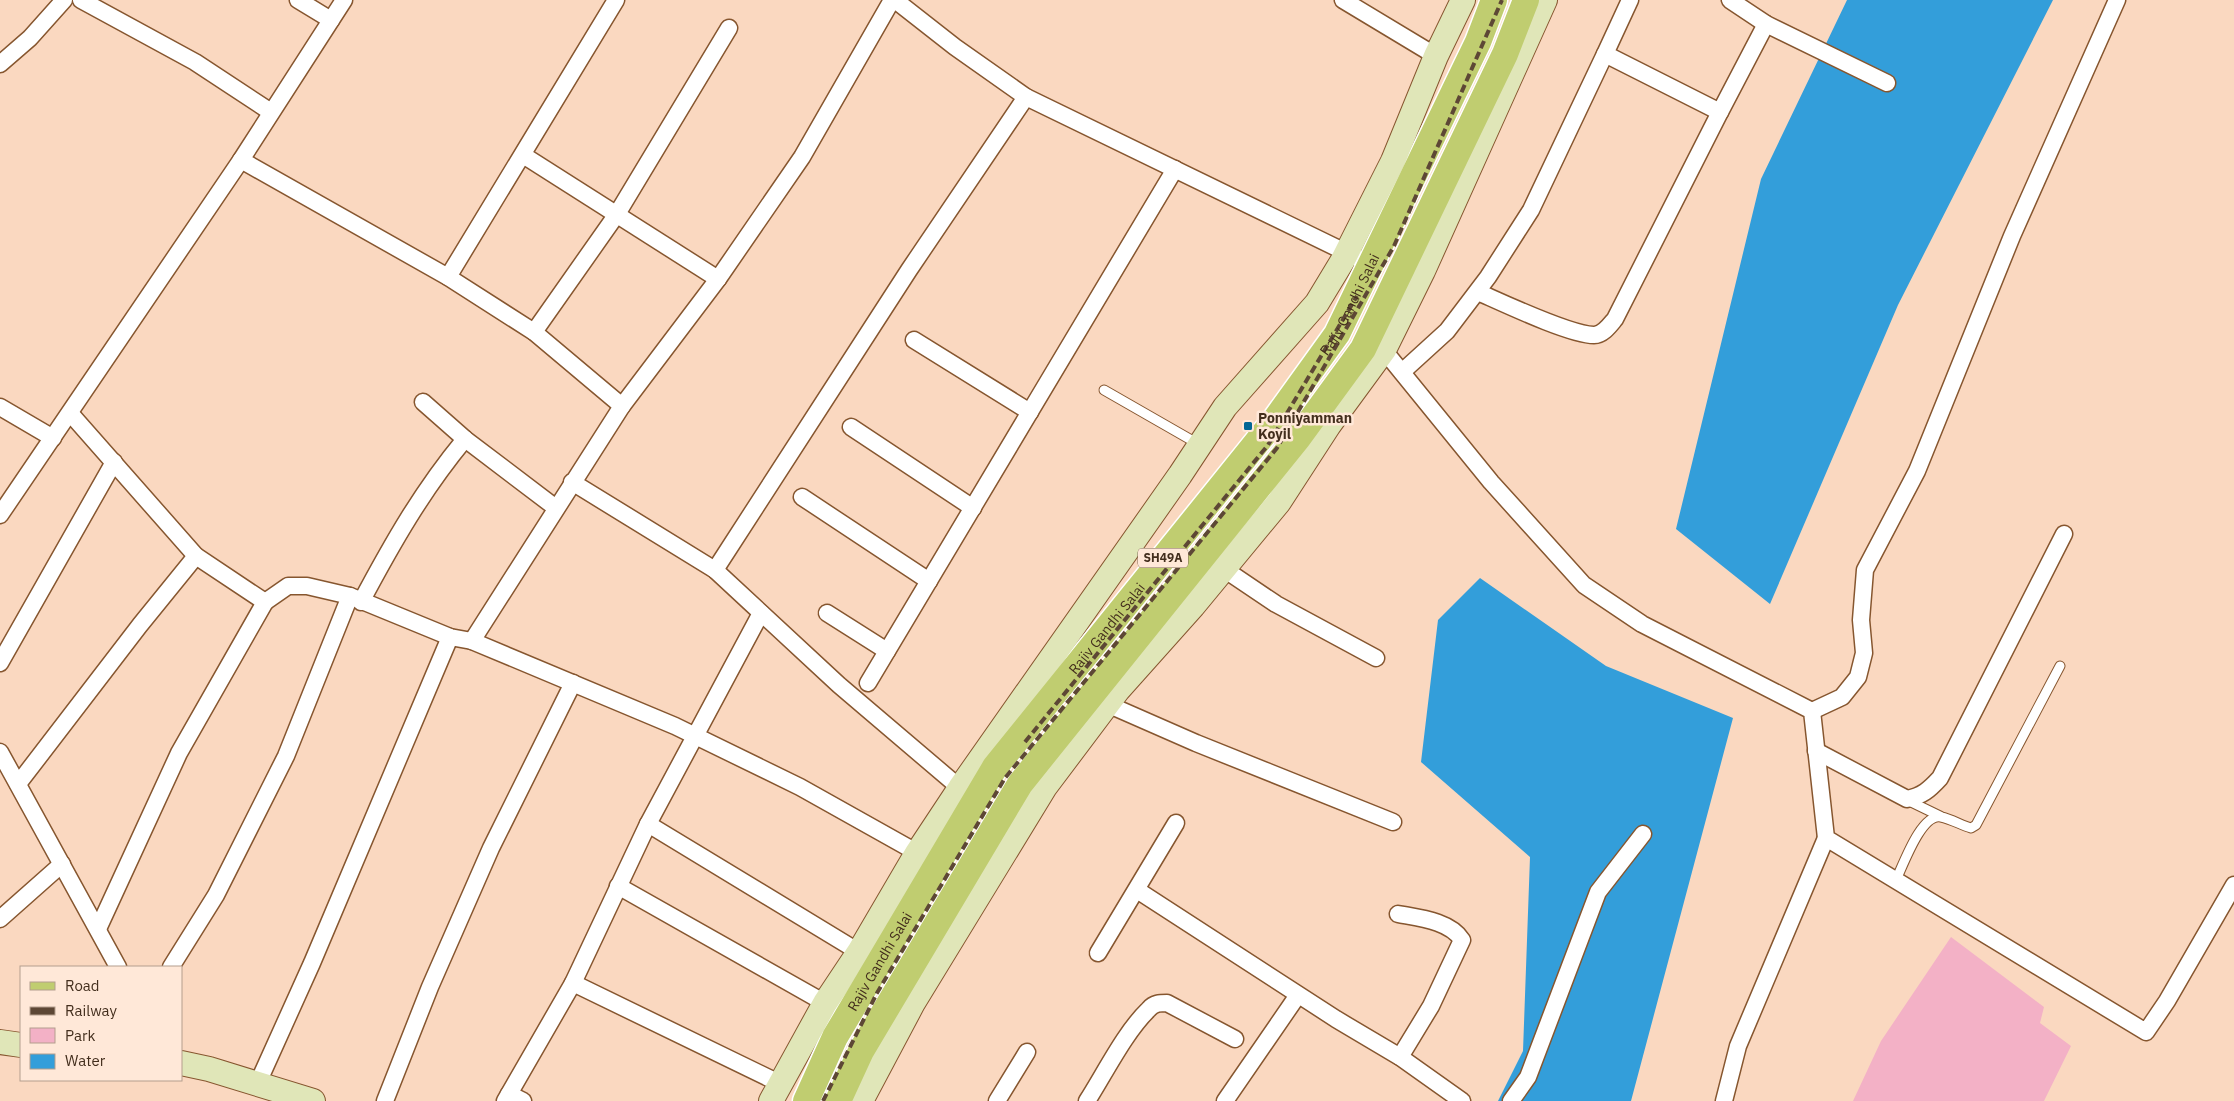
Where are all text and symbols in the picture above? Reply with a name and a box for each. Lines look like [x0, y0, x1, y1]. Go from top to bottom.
street label: Rajiv Gandhi Salai [1316, 251, 1383, 359]
place label: Ponniyamman Koyil [1258, 409, 1352, 443]
marker: Ponniyamman Koyil [1242, 420, 1254, 432]
road number: SH49A [1138, 548, 1188, 568]
street label: Rajiv Gandhi Salai [1065, 579, 1149, 678]
street label: Rajiv Gandhi Salai [843, 909, 916, 1014]
legend [20, 966, 182, 1081]
text: Road [65, 976, 100, 995]
text: Railway [65, 1001, 118, 1020]
text: Park [65, 1026, 95, 1045]
text: Water [65, 1051, 106, 1070]

